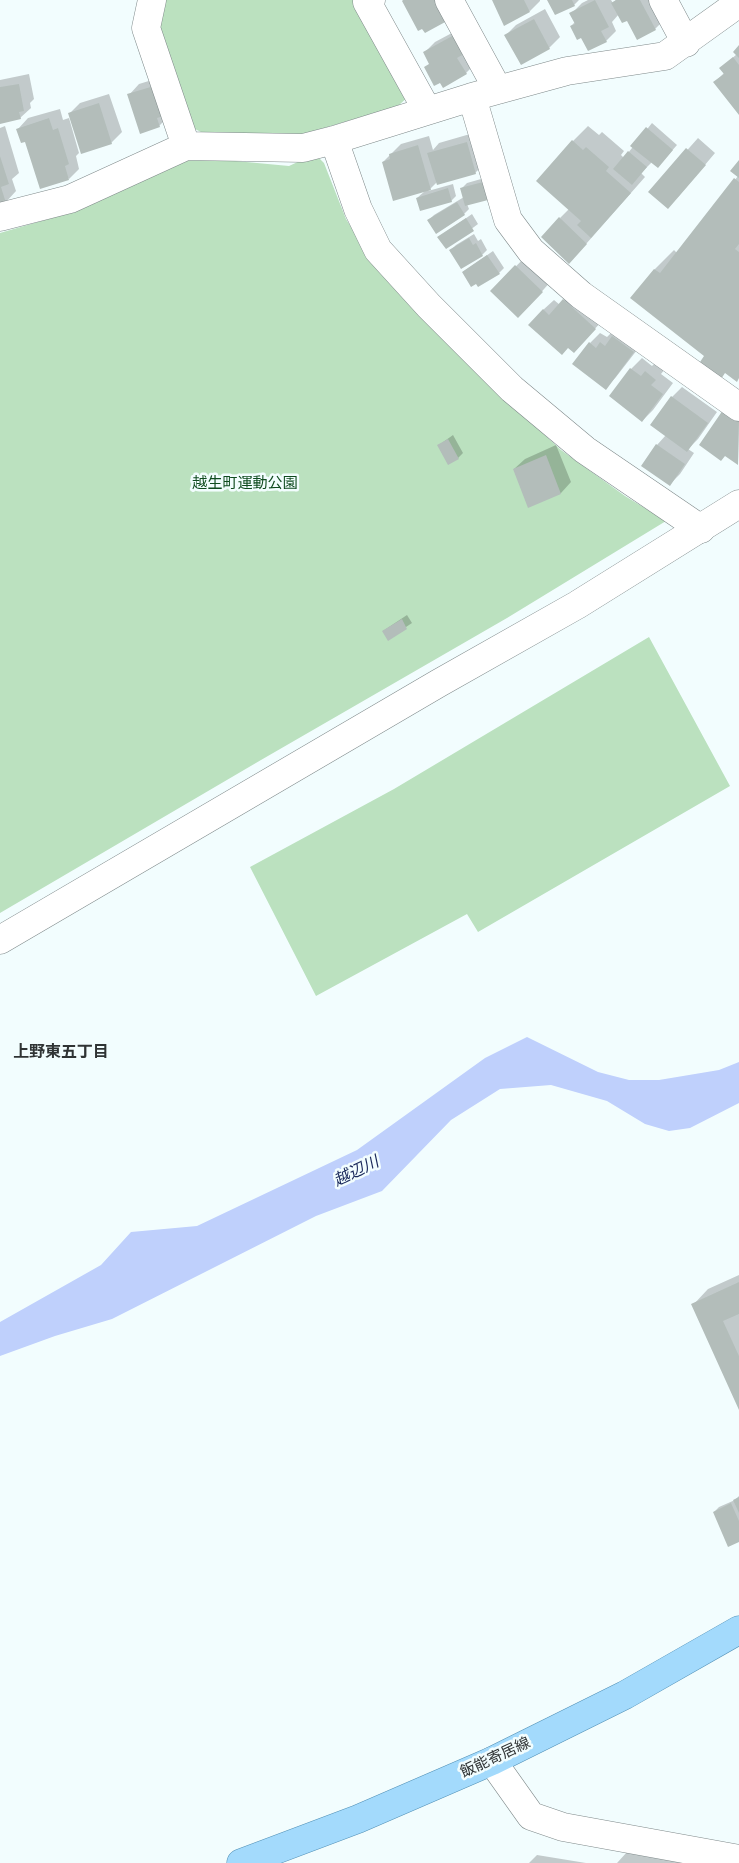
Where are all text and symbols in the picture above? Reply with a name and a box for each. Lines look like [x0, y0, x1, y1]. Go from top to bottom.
park label: 越生町運動公園 [193, 476, 297, 494]
district label: 上野東五丁目 [13, 1044, 109, 1064]
water label: 越辺川 [331, 1154, 383, 1192]
street label: 飯能寄居線 [458, 1735, 534, 1783]

